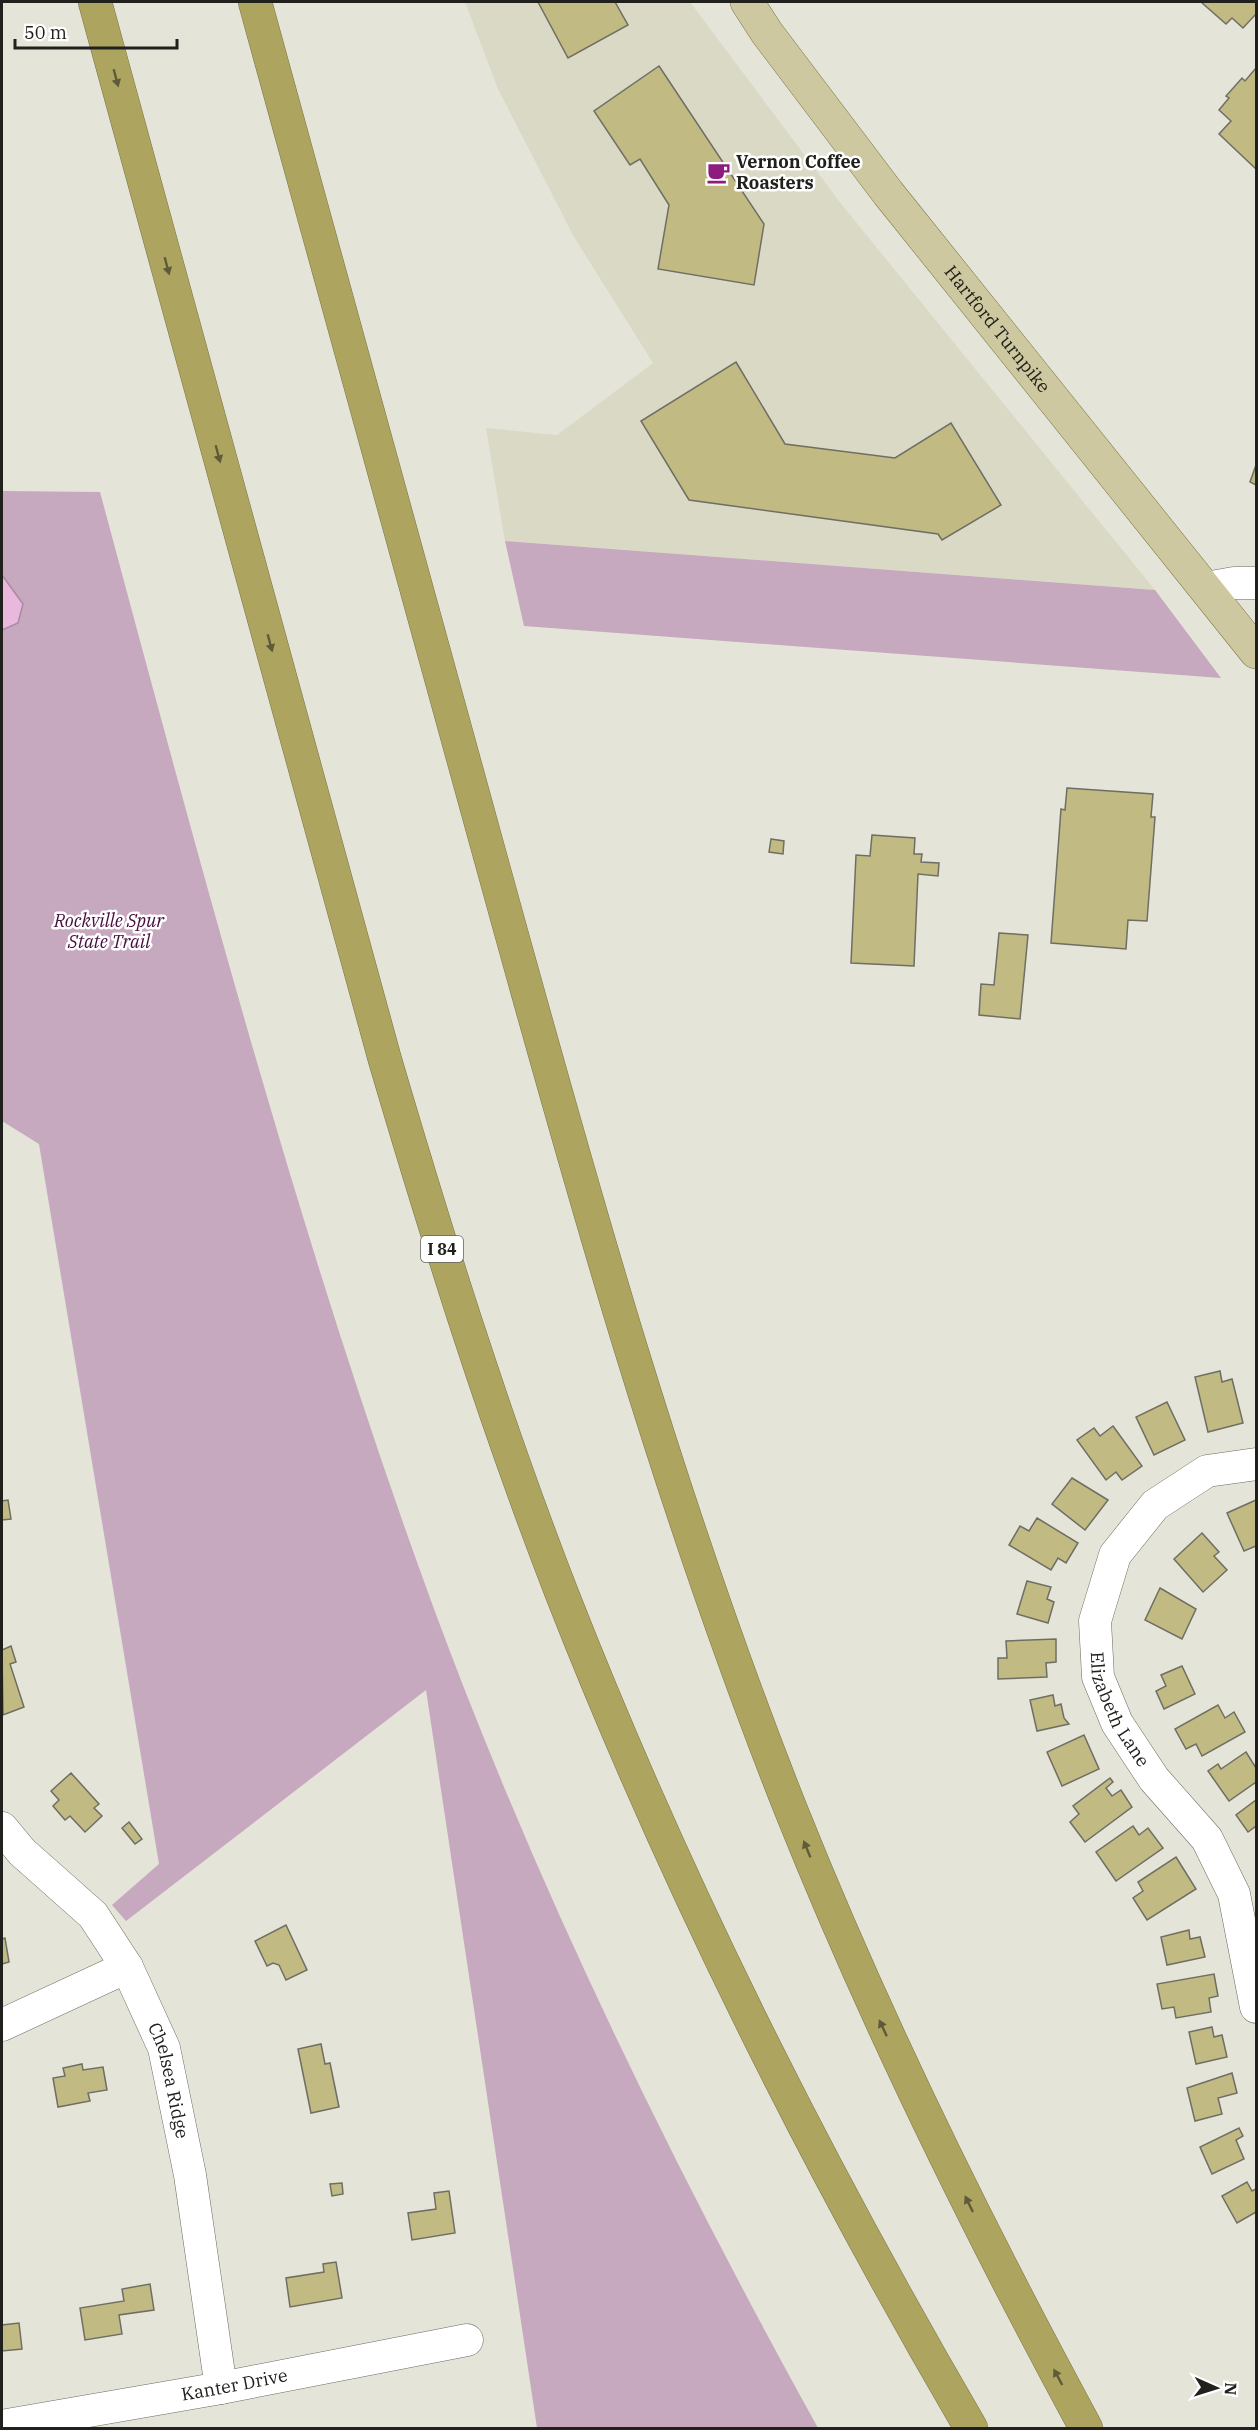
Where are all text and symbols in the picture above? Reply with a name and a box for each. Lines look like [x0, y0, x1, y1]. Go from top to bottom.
scale bar [15, 12, 177, 50]
text: 50 m [24, 21, 67, 44]
one-way arrow [111, 69, 121, 87]
place label: Vernon Coffee Roasters [736, 150, 861, 194]
cafe icon: Vernon Coffee Roasters [705, 159, 731, 185]
one-way arrow [163, 257, 172, 275]
street label: Hartford Turnpike [940, 261, 1055, 397]
one-way arrow [214, 445, 224, 464]
one-way arrow [266, 634, 275, 652]
park label: Rockville Spur State Trail [53, 909, 165, 953]
road number: I 84 [421, 1236, 463, 1262]
street label: Elizabeth Lane [1086, 1651, 1155, 1771]
one-way arrow [802, 1840, 811, 1858]
street label: Chelsea Ridge [143, 2019, 194, 2140]
one-way arrow [879, 2020, 888, 2037]
one-way arrow [964, 2195, 973, 2212]
north arrow [1186, 2358, 1246, 2418]
street label: Kanter Drive [180, 2363, 289, 2406]
one-way arrow [1053, 2368, 1063, 2385]
text: N [1221, 2382, 1241, 2396]

